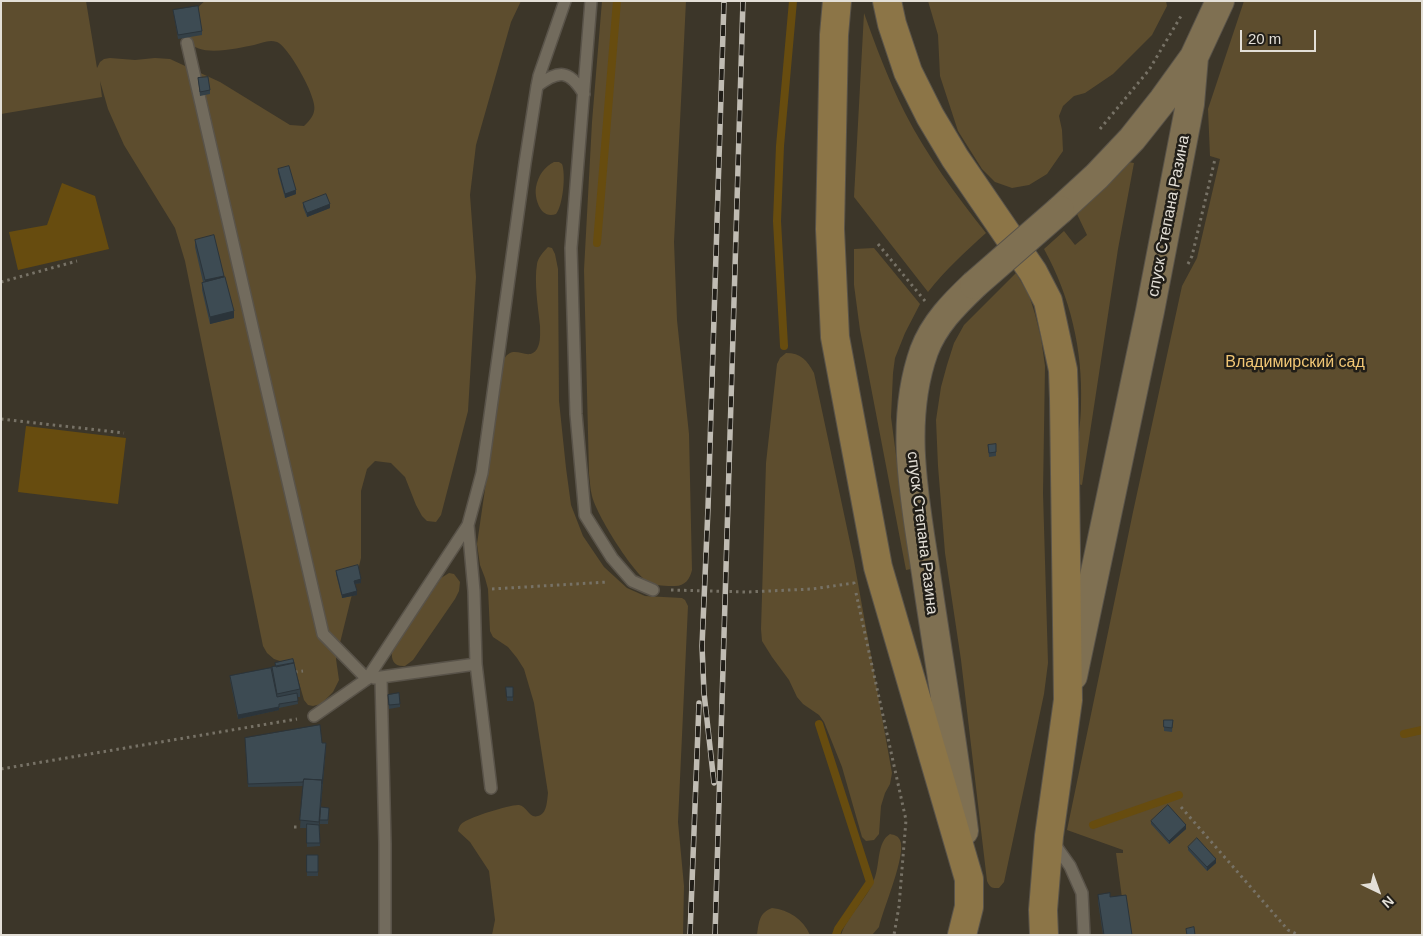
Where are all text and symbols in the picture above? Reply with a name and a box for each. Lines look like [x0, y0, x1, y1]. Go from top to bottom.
scale bar [1243, 20, 1319, 52]
text: 20 m [1248, 30, 1281, 47]
street label: спуск Степана Разина [1144, 134, 1194, 298]
park label: Владимирский сад [1225, 353, 1365, 373]
street label: спуск Степана Разина [902, 450, 942, 616]
north arrow [1353, 866, 1403, 916]
text: N [1379, 893, 1397, 911]

